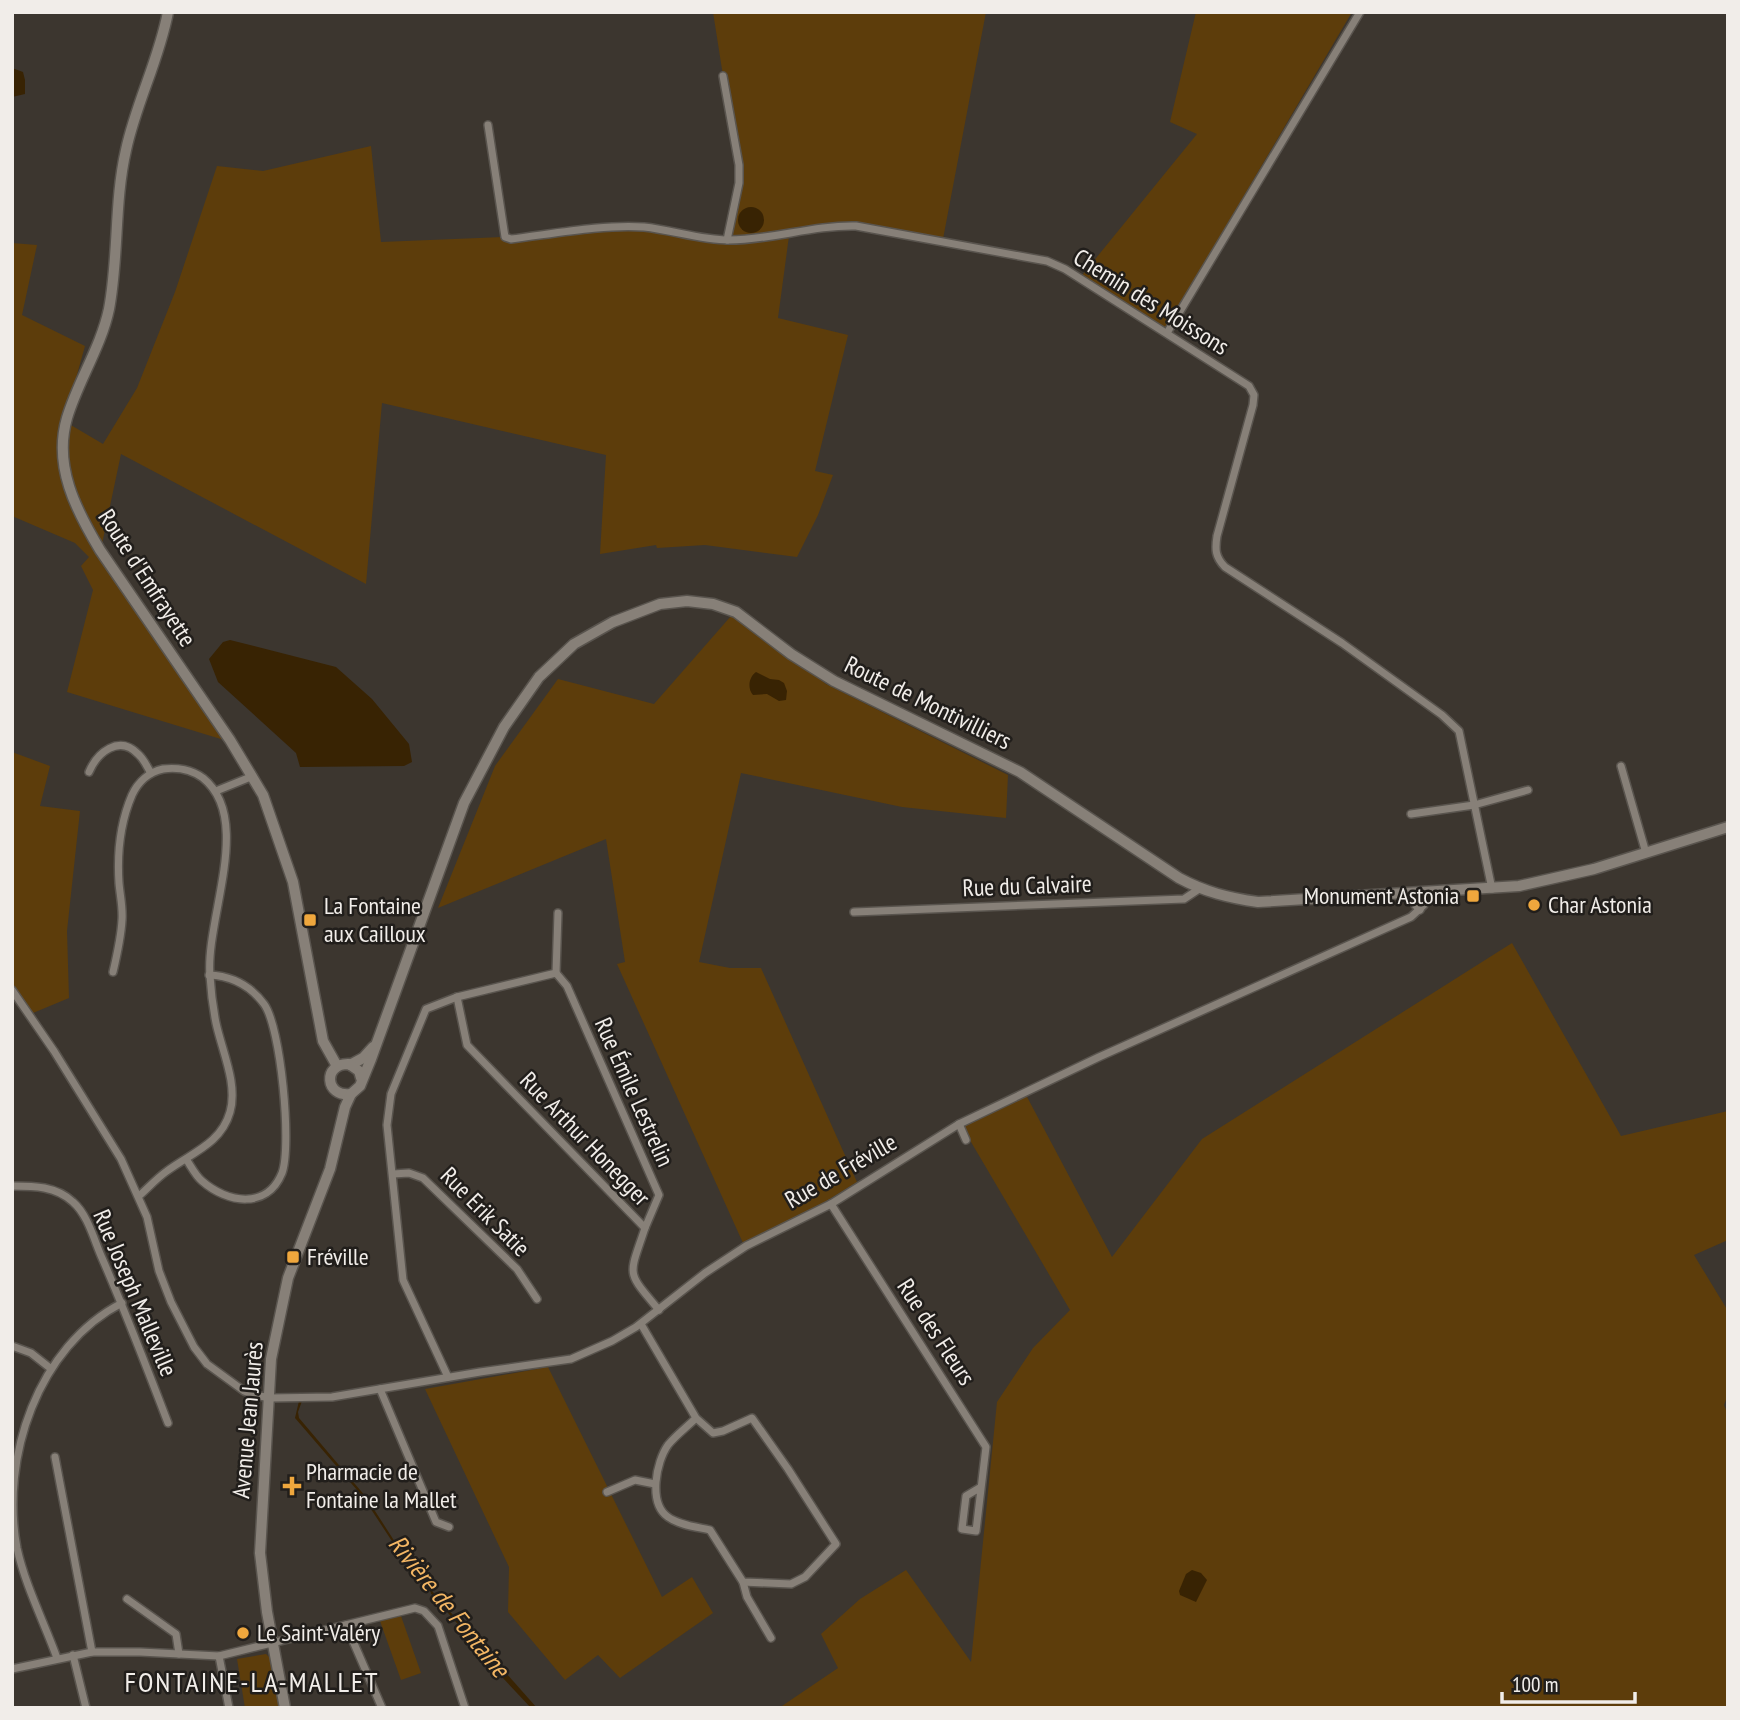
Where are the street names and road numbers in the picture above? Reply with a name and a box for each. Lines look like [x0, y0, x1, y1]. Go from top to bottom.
street label: Chemin des Moissons [1068, 241, 1235, 362]
street label: Route d'Emfrayette [91, 503, 203, 652]
street label: Route de Montivilliers [840, 649, 1017, 756]
street label: Rue du Calvaire [962, 868, 1092, 903]
street label: Rue Émile Lestrelin [588, 1012, 681, 1171]
street label: Rue Arthur Honegger [514, 1065, 657, 1213]
street label: Rue de Fréville [779, 1126, 902, 1215]
street label: Rue Erik Satie [434, 1160, 537, 1263]
street label: Rue Joseph Malleville [86, 1205, 185, 1381]
street label: Rue des Fleurs [890, 1273, 982, 1391]
street label: Avenue Jean Jaurès [225, 1340, 270, 1500]

